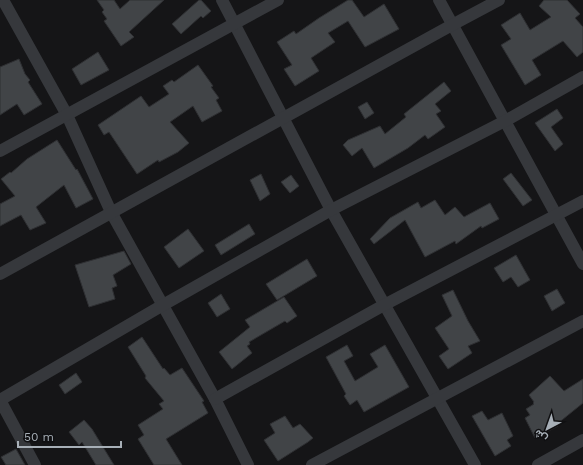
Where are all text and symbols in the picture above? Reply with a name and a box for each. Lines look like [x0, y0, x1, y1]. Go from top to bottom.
north arrow [527, 409, 567, 449]
scale bar [18, 423, 121, 449]
text: ش [532, 427, 550, 445]
text: 50 m [24, 430, 54, 444]

